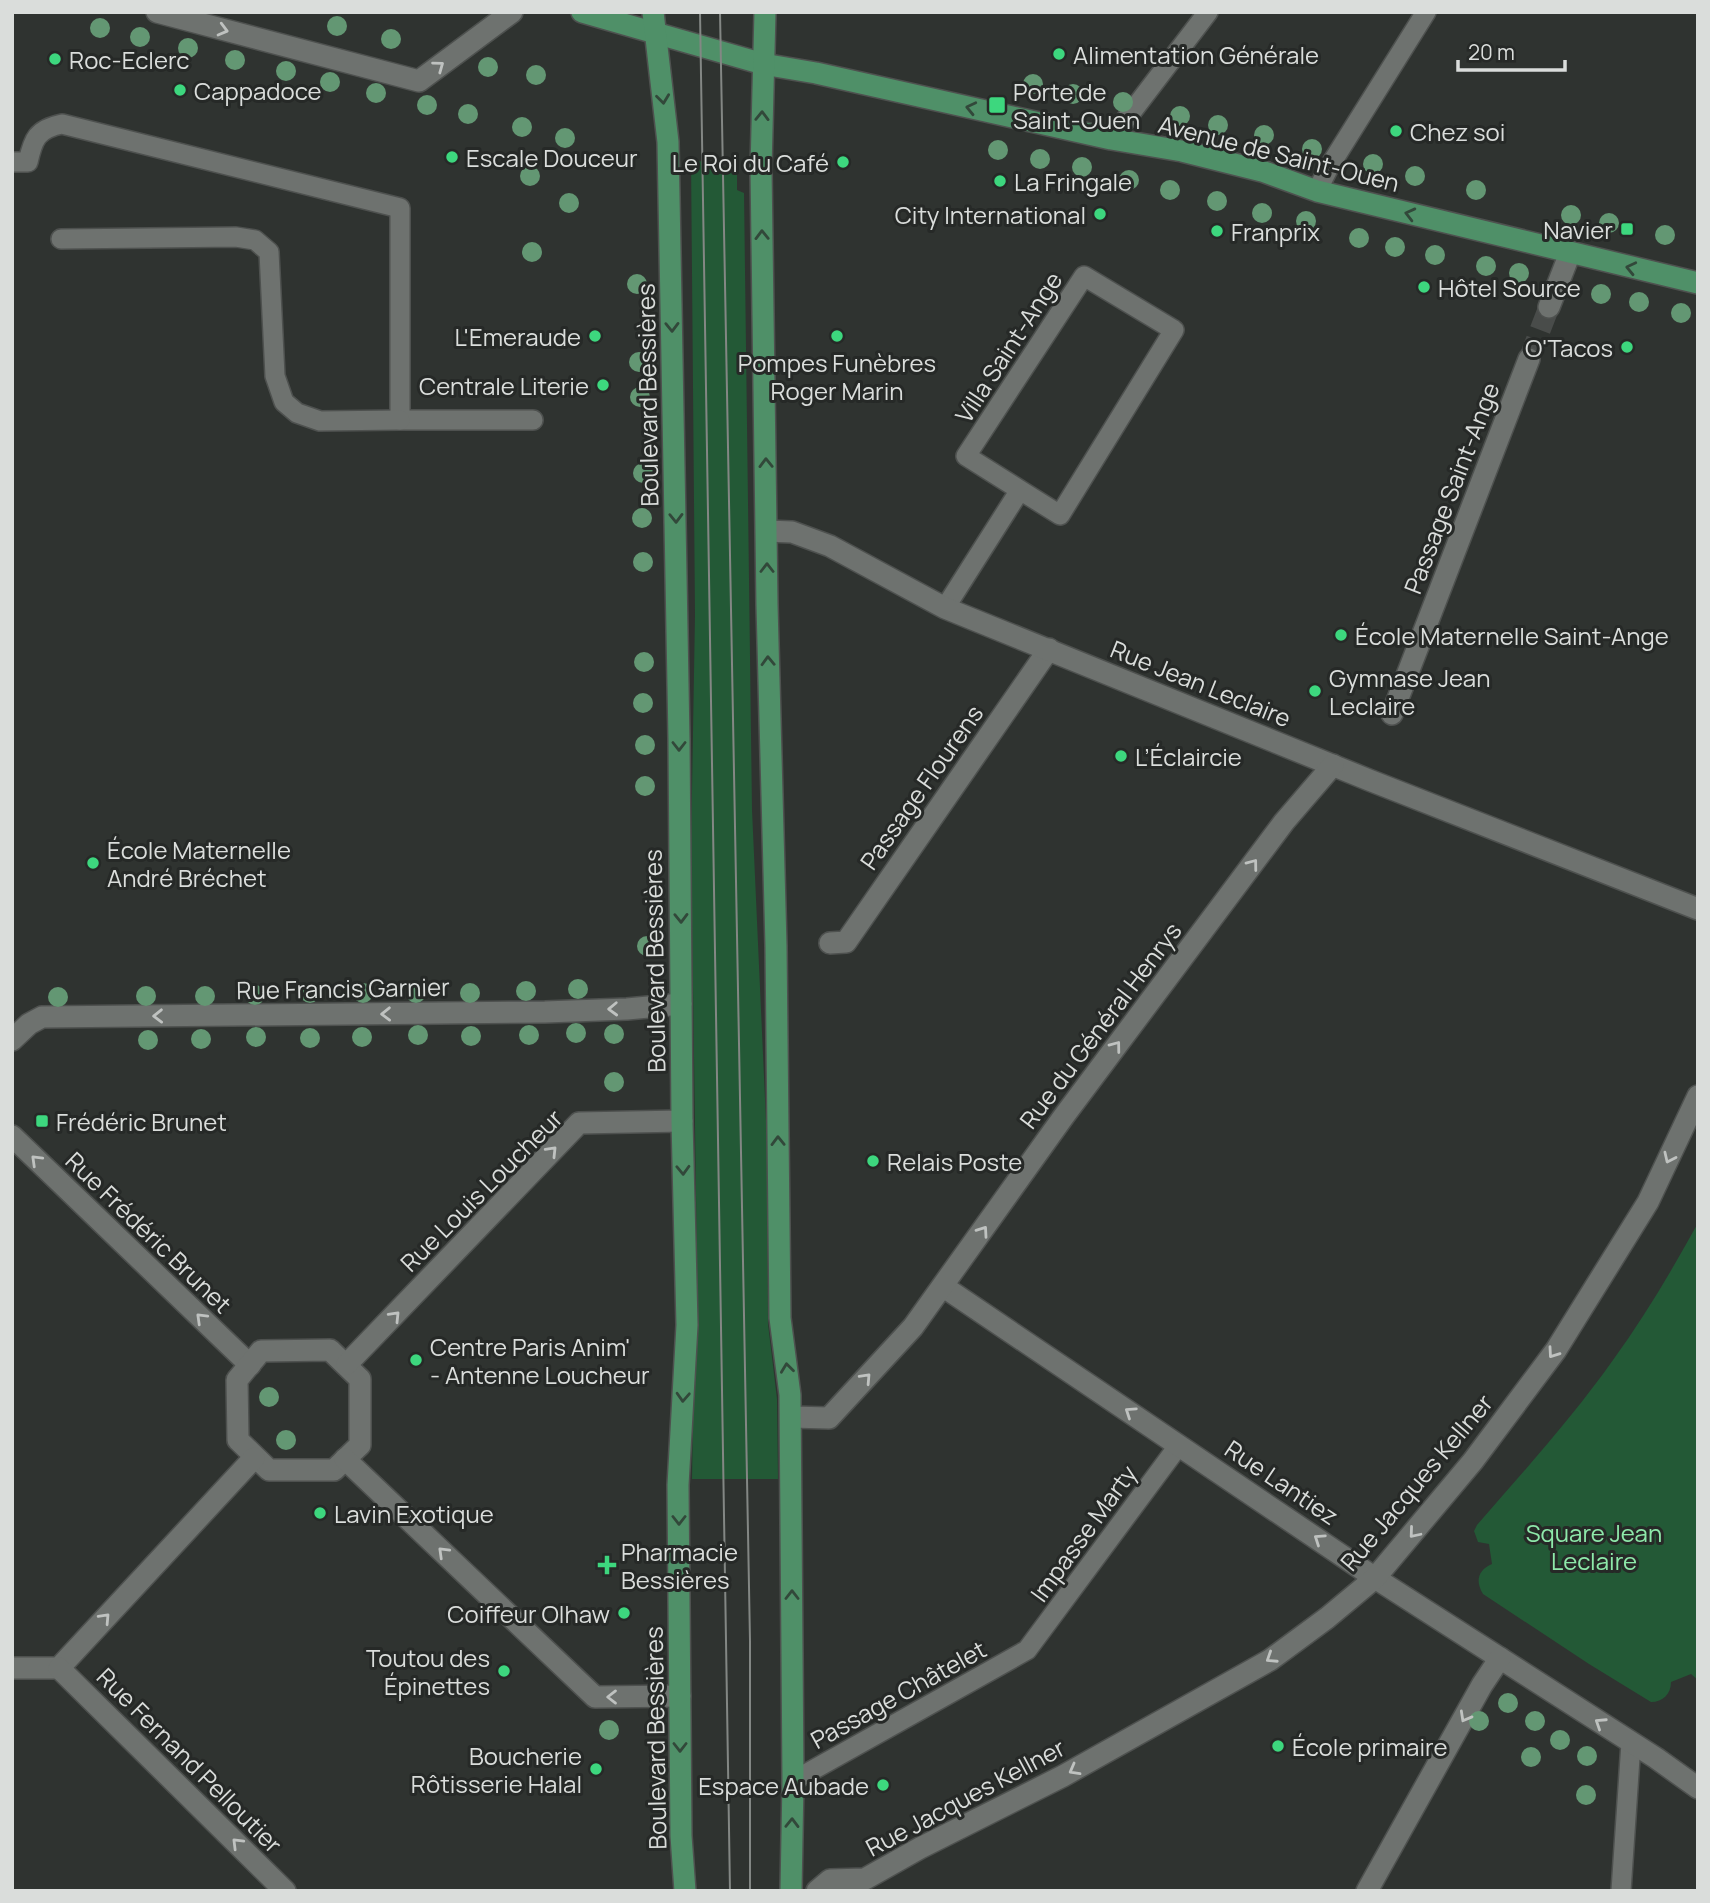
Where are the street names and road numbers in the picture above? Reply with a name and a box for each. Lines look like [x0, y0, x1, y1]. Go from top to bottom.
street label: Avenue de Saint-Ouen [1155, 107, 1403, 199]
street label: Villa Saint-Ange [947, 265, 1069, 429]
street label: Boulevard Bessières [629, 283, 665, 507]
street label: Passage Saint-Ange [1396, 378, 1506, 598]
street label: Rue Jean Leclaire [1106, 632, 1296, 734]
street label: Passage Flourens [852, 698, 990, 876]
street label: Boulevard Bessières [636, 849, 672, 1073]
street label: Rue du Général Henrys [1011, 915, 1189, 1135]
street label: Rue Francis Garnier [236, 970, 450, 1006]
street label: Rue Louis Loucheur [393, 1101, 570, 1278]
street label: Rue Frédéric Brunet [59, 1144, 239, 1320]
street label: Rue Jacques Kellner [1332, 1386, 1500, 1577]
street label: Rue Lantiez [1219, 1432, 1345, 1532]
street label: Impasse Marty [1022, 1458, 1144, 1608]
street label: Boulevard Bessières [637, 1626, 673, 1850]
street label: Passage Châtelet [804, 1632, 992, 1756]
street label: Rue Fernand Pelloutier [90, 1660, 290, 1860]
street label: Rue Jacques Kellner [860, 1730, 1071, 1864]

